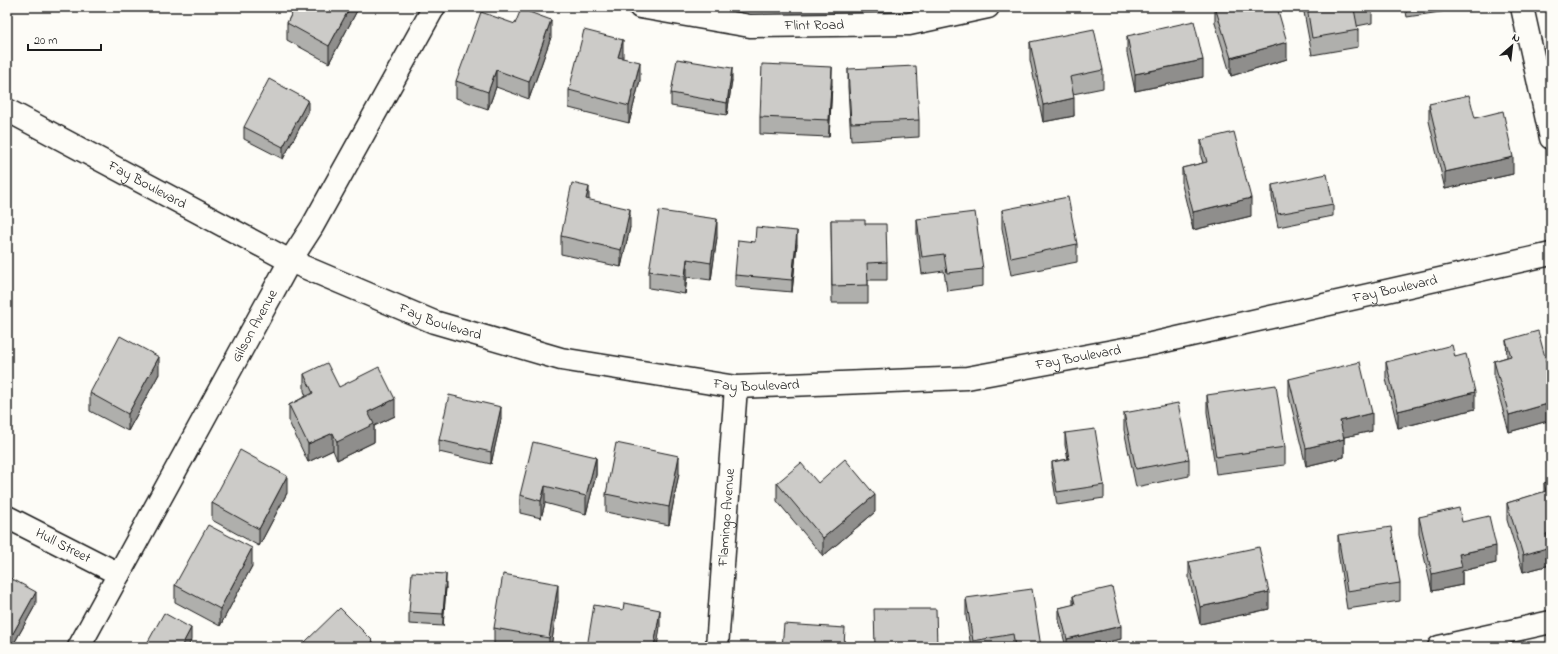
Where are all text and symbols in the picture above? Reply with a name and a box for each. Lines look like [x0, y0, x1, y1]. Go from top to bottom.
street label: Flint Road [783, 14, 844, 36]
scale bar [28, 26, 101, 52]
north arrow [1492, 26, 1532, 66]
text: N [1509, 29, 1523, 47]
text: 20 m [34, 32, 57, 50]
street label: Fay Boulevard [103, 155, 190, 215]
street label: Fay Boulevard [1350, 269, 1440, 309]
street label: Gilson Avenue [226, 285, 283, 366]
street label: Fay Boulevard [395, 297, 484, 346]
street label: Fay Boulevard [1033, 339, 1123, 376]
street label: Fay Boulevard [711, 373, 800, 399]
street label: Flamingo Avenue [712, 467, 741, 568]
street label: Hull Street [32, 523, 95, 569]

